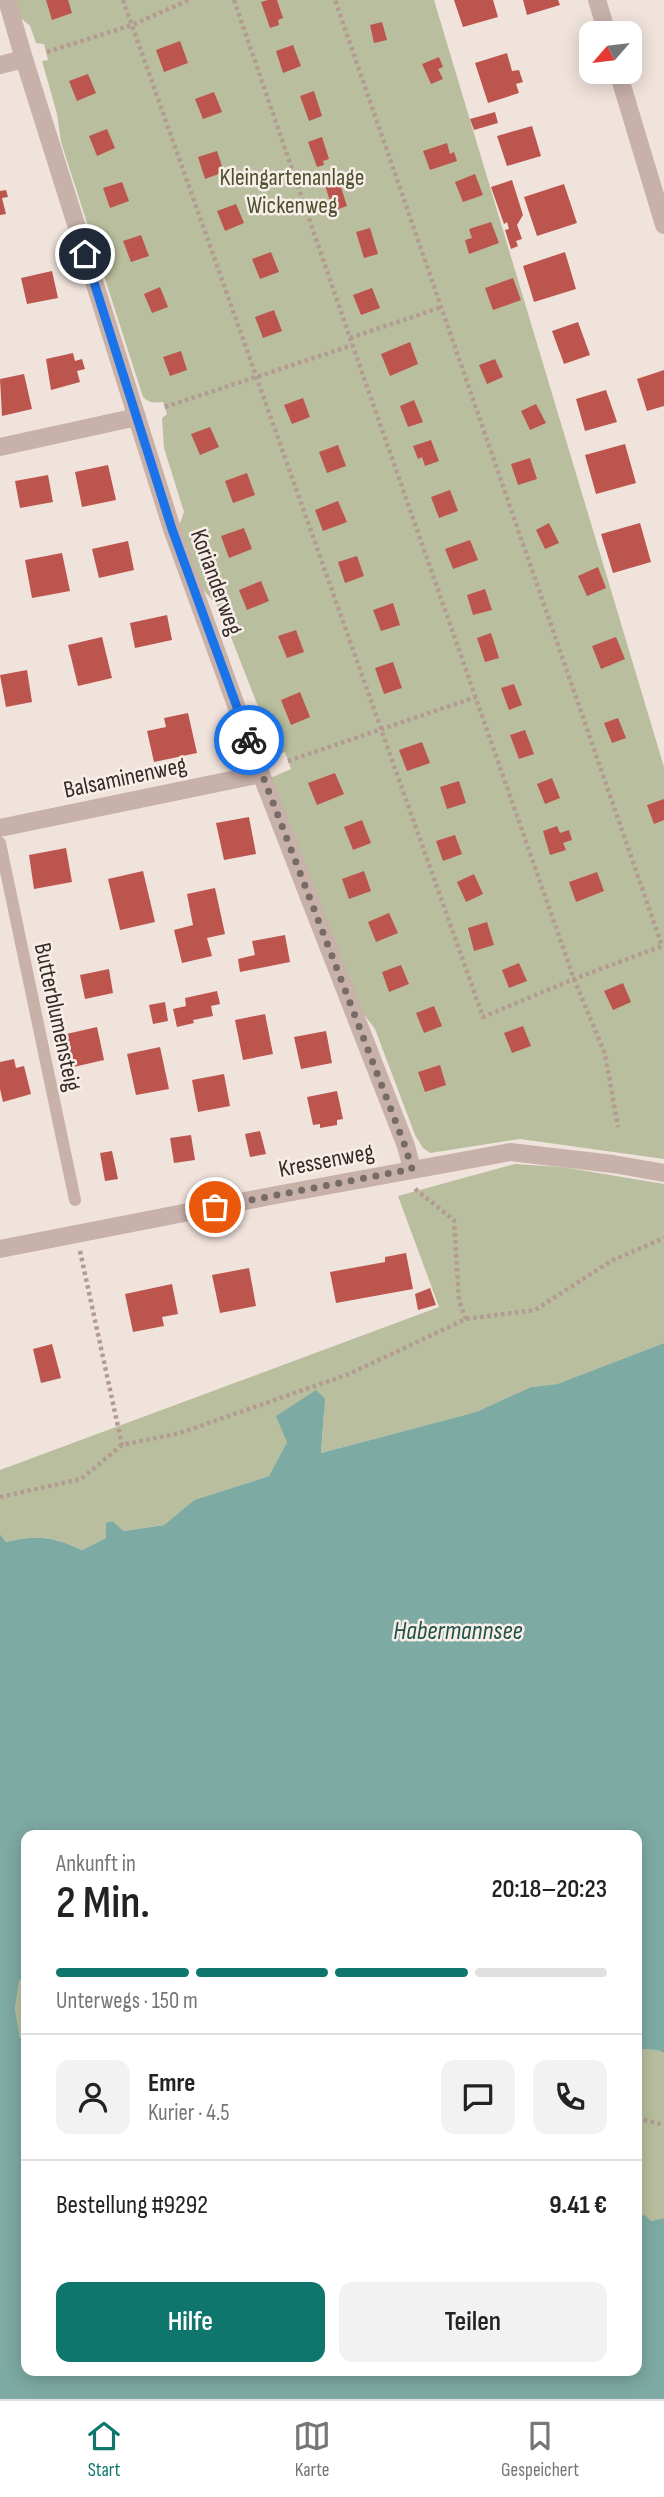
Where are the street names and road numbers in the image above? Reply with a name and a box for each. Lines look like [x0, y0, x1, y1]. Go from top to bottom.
street label: Korianderweg [184, 525, 249, 639]
street label: Balsaminenweg [61, 750, 189, 805]
street label: Butterblumensteig [28, 940, 87, 1094]
street label: Kressenweg [276, 1137, 376, 1184]

